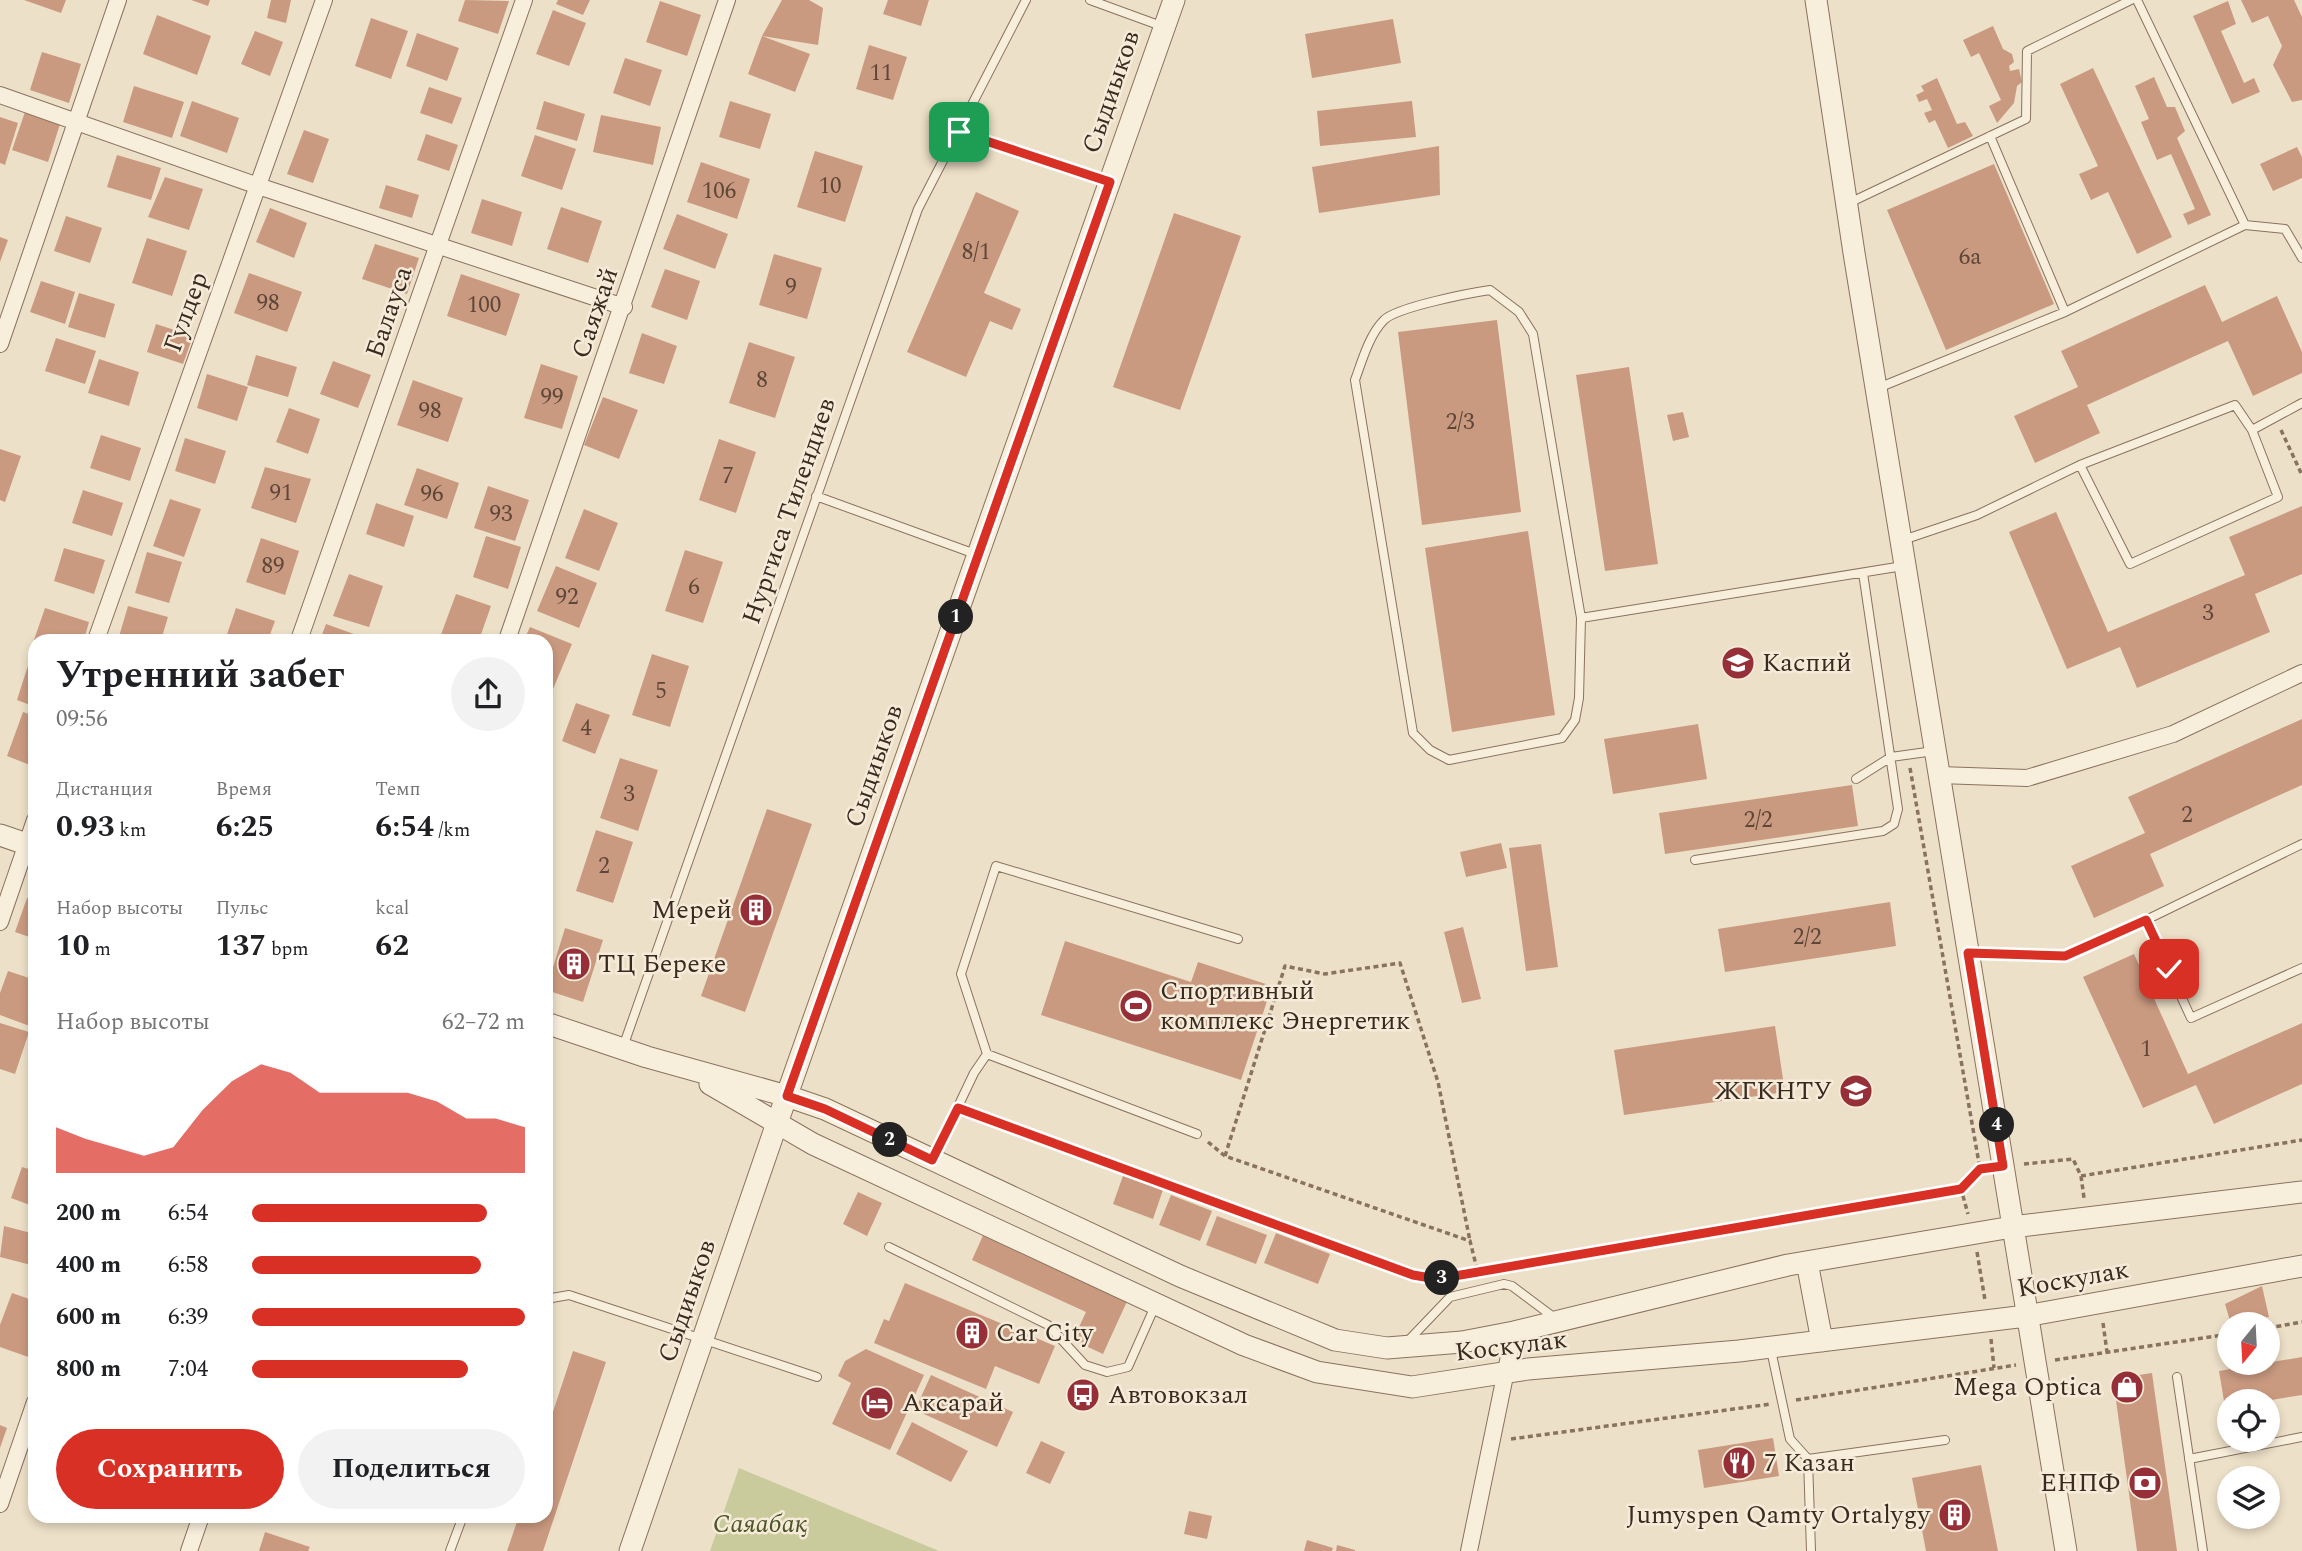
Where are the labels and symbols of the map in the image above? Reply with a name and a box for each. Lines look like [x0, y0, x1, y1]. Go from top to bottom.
street label: Сыдиыков [1071, 25, 1151, 159]
house number: 11 [870, 56, 893, 91]
pin [929, 102, 989, 162]
house number: 10 [819, 169, 842, 204]
house number: 106 [702, 174, 736, 209]
house number: 8/1 [962, 235, 990, 270]
house number: 6а [1959, 240, 1981, 275]
street label: Балауса [355, 261, 423, 363]
street label: Саяжай [561, 262, 629, 364]
street label: Гулдер [153, 266, 219, 358]
house number: 9 [785, 270, 797, 305]
house number: 98 [257, 286, 280, 321]
house number: 100 [467, 288, 501, 323]
house number: 8 [756, 363, 768, 398]
house number: 99 [541, 380, 564, 415]
street label: Нургиса Тилендиев [732, 392, 846, 630]
house number: 98 [419, 394, 442, 429]
house number: 2/3 [1446, 405, 1474, 440]
house number: 7 [722, 459, 734, 494]
house number: 91 [270, 476, 293, 511]
house number: 96 [421, 477, 444, 512]
house number: 93 [490, 497, 513, 532]
house number: 89 [262, 549, 285, 584]
house number: 6 [688, 570, 700, 605]
house number: 92 [556, 580, 579, 615]
house number: 3 [2202, 596, 2214, 631]
pin: 1 [939, 600, 974, 634]
place label: Каспий [1762, 643, 1852, 683]
school or university icon: Каспий [1719, 644, 1757, 682]
house number: 5 [655, 674, 667, 709]
street label: Сыдиыков [834, 699, 914, 833]
house number: 4 [580, 711, 592, 746]
house number: 3 [623, 777, 635, 812]
house number: 2 [2181, 798, 2193, 833]
house number: 2/2 [1744, 803, 1772, 838]
house number: 2 [598, 849, 610, 884]
place label: Мерей [651, 890, 732, 930]
building icon: Мерей [737, 891, 775, 929]
house number: 2/2 [1793, 920, 1821, 955]
pin [2139, 939, 2199, 999]
place label: ТЦ Береке [598, 944, 726, 984]
building icon: ТЦ Береке [555, 945, 593, 983]
place label: Спортивный комплекс Энергетик [1160, 971, 1410, 1041]
sports icon: Спортивный комплекс Энергетик [1117, 987, 1155, 1025]
house number: 1 [2140, 1032, 2152, 1067]
place label: ЖГКНТУ [1715, 1071, 1832, 1111]
school or university icon: ЖГКНТУ [1837, 1072, 1875, 1110]
pin: 4 [1980, 1108, 2014, 1142]
pin: 2 [872, 1122, 908, 1158]
street label: Сыдиыков [647, 1234, 727, 1368]
street label: Коскулак [2014, 1249, 2132, 1309]
pin: 3 [1424, 1260, 1460, 1296]
north arrow [2217, 1312, 2280, 1376]
place label: Car City [996, 1313, 1095, 1353]
building icon: Car City [953, 1314, 991, 1352]
street label: Коскулак [1453, 1319, 1569, 1373]
place label: Mega Optica [1953, 1367, 2102, 1407]
shop icon: Mega Optica [2108, 1368, 2146, 1406]
place label: Автовокзал [1108, 1375, 1248, 1415]
bus stop icon: Автовокзал [1064, 1376, 1102, 1414]
place label: Аксарай [902, 1383, 1004, 1423]
hotel icon: Аксарай [858, 1384, 896, 1422]
place label: 7 Казан [1764, 1443, 1855, 1483]
restaurant icon: 7 Казан [1720, 1444, 1758, 1482]
place label: ЕНПФ [2040, 1463, 2120, 1503]
bank icon: ЕНПФ [2126, 1464, 2164, 1502]
place label: Jumyspen Qamty Ortalygy [1627, 1495, 1932, 1535]
building icon: Jumyspen Qamty Ortalygy [1936, 1496, 1974, 1534]
park label: Саяабақ [713, 1504, 807, 1544]

